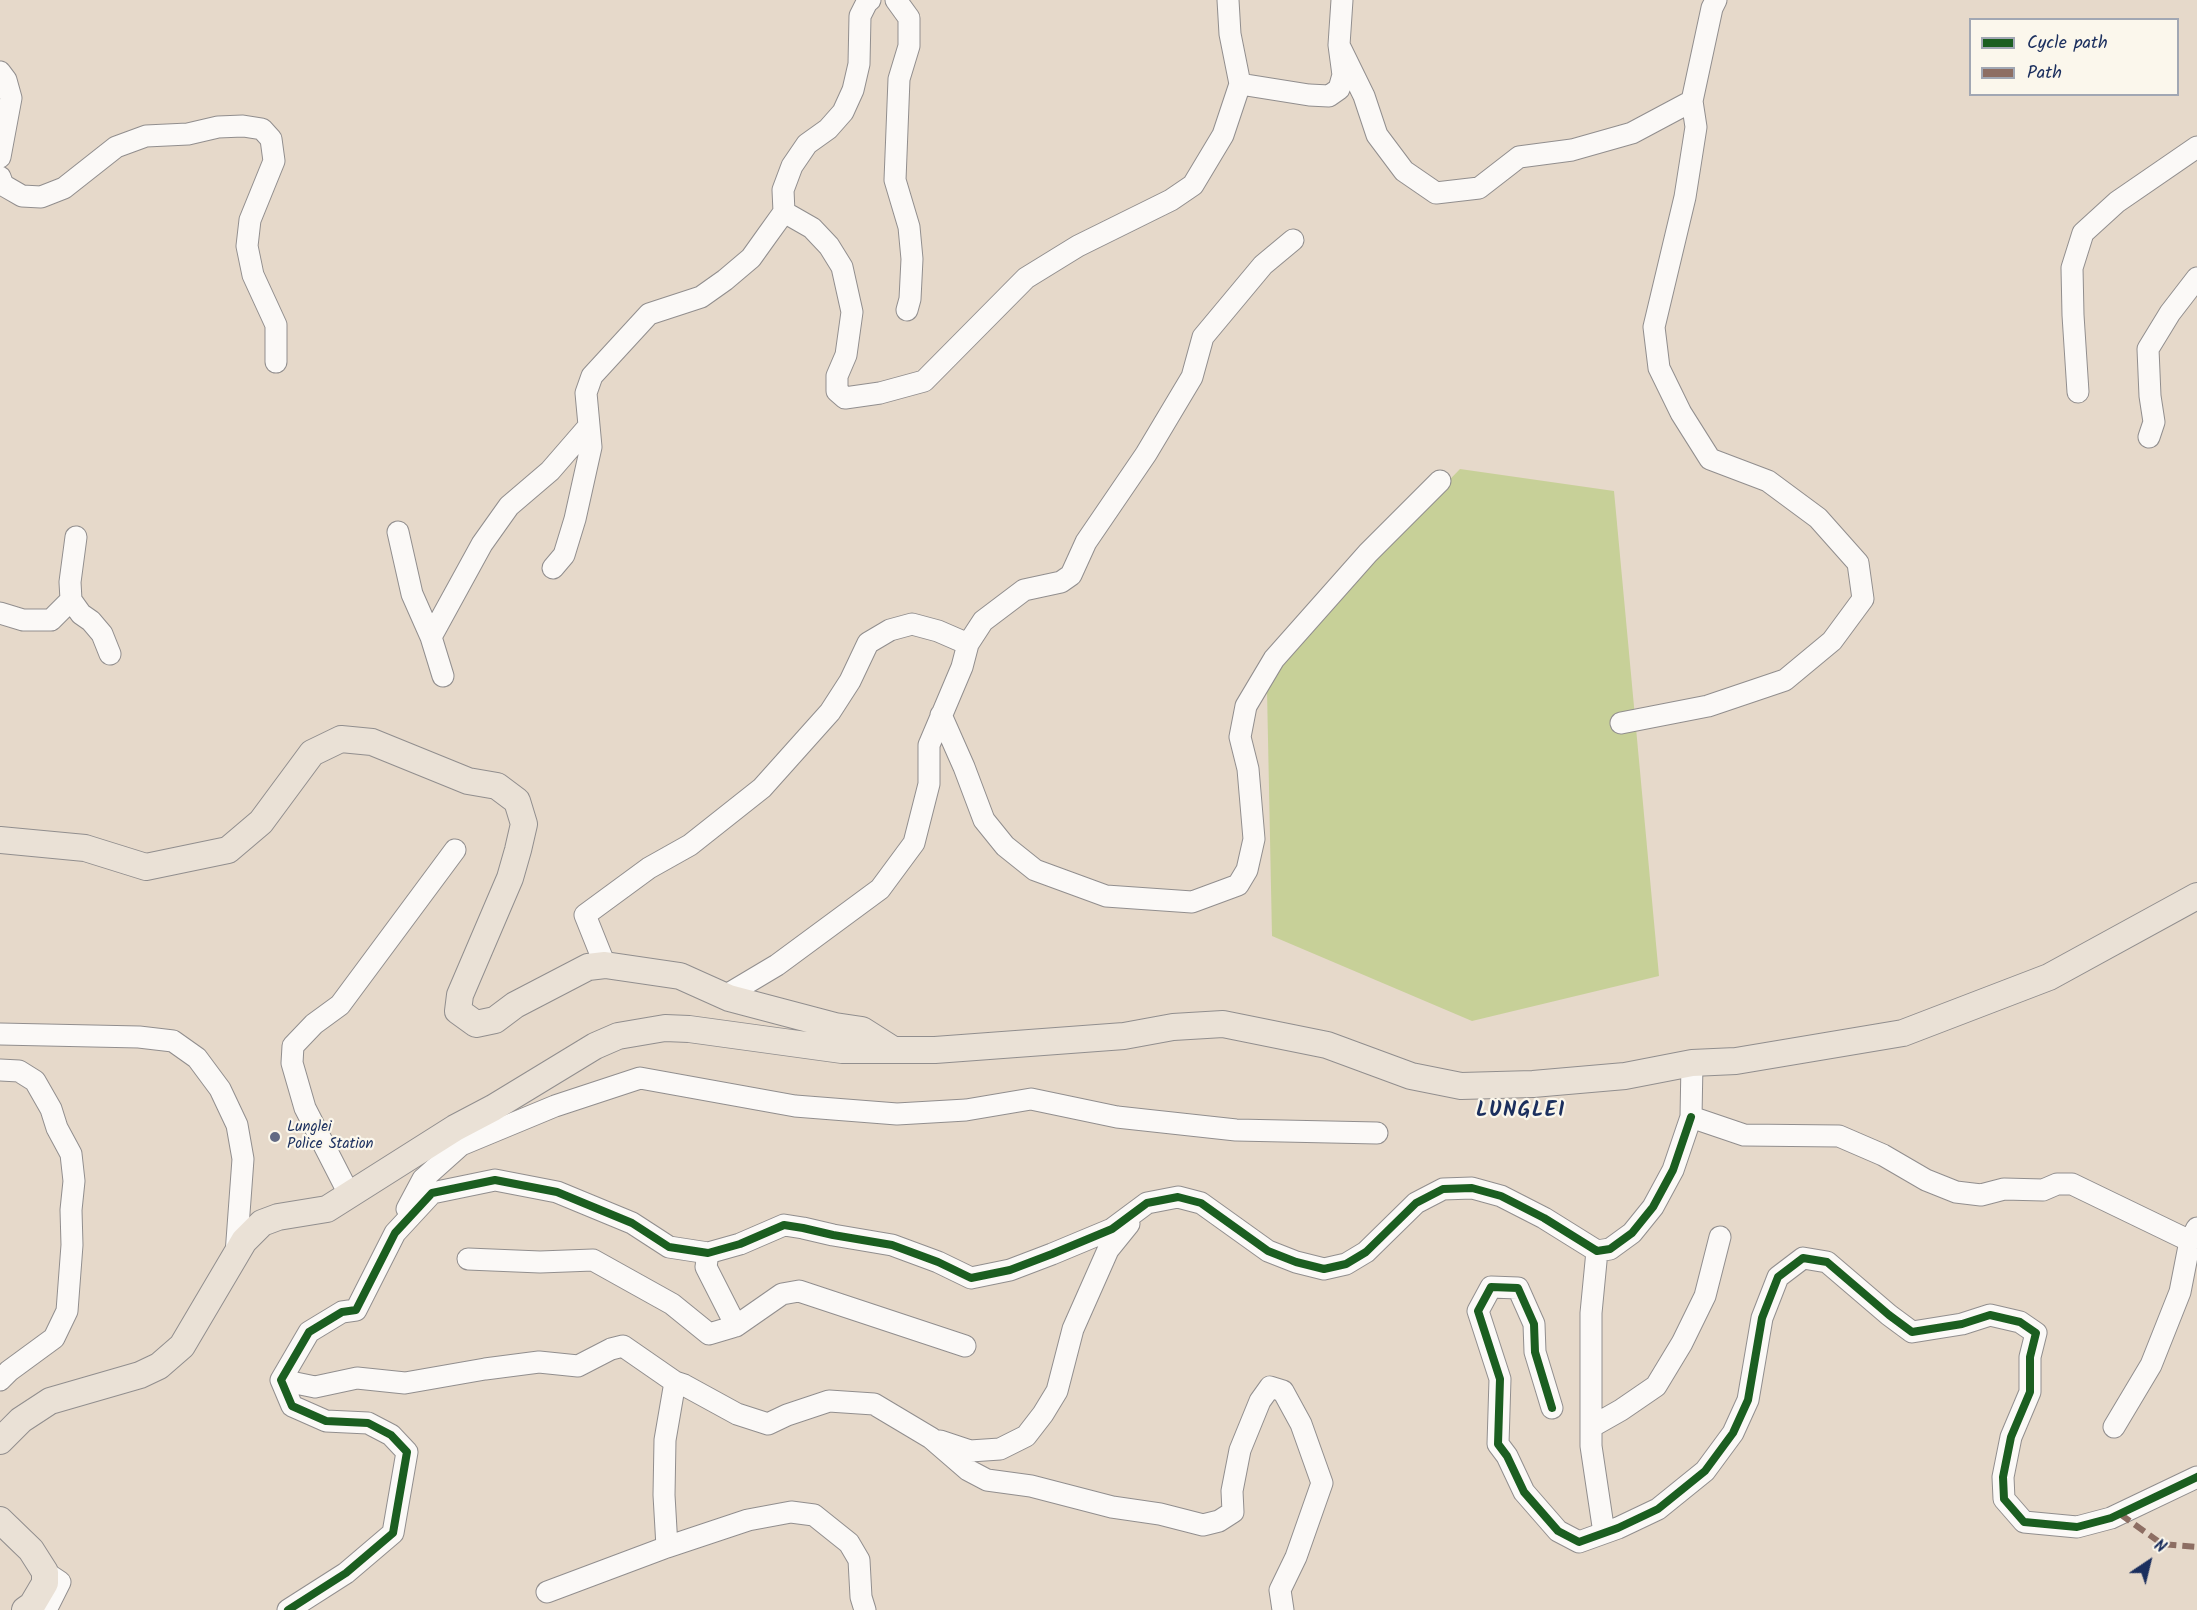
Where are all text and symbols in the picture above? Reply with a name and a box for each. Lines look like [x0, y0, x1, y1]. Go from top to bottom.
legend [1969, 18, 2179, 96]
text: Cycle path [2027, 29, 2108, 58]
text: Path [2027, 59, 2062, 88]
district label: LUNGLEI [1476, 1099, 1566, 1125]
place label: Lunglei Police Station [287, 1119, 374, 1154]
marker: Lunglei Police Station [268, 1130, 282, 1144]
north arrow [2119, 1532, 2179, 1592]
text: N [2148, 1534, 2171, 1560]

